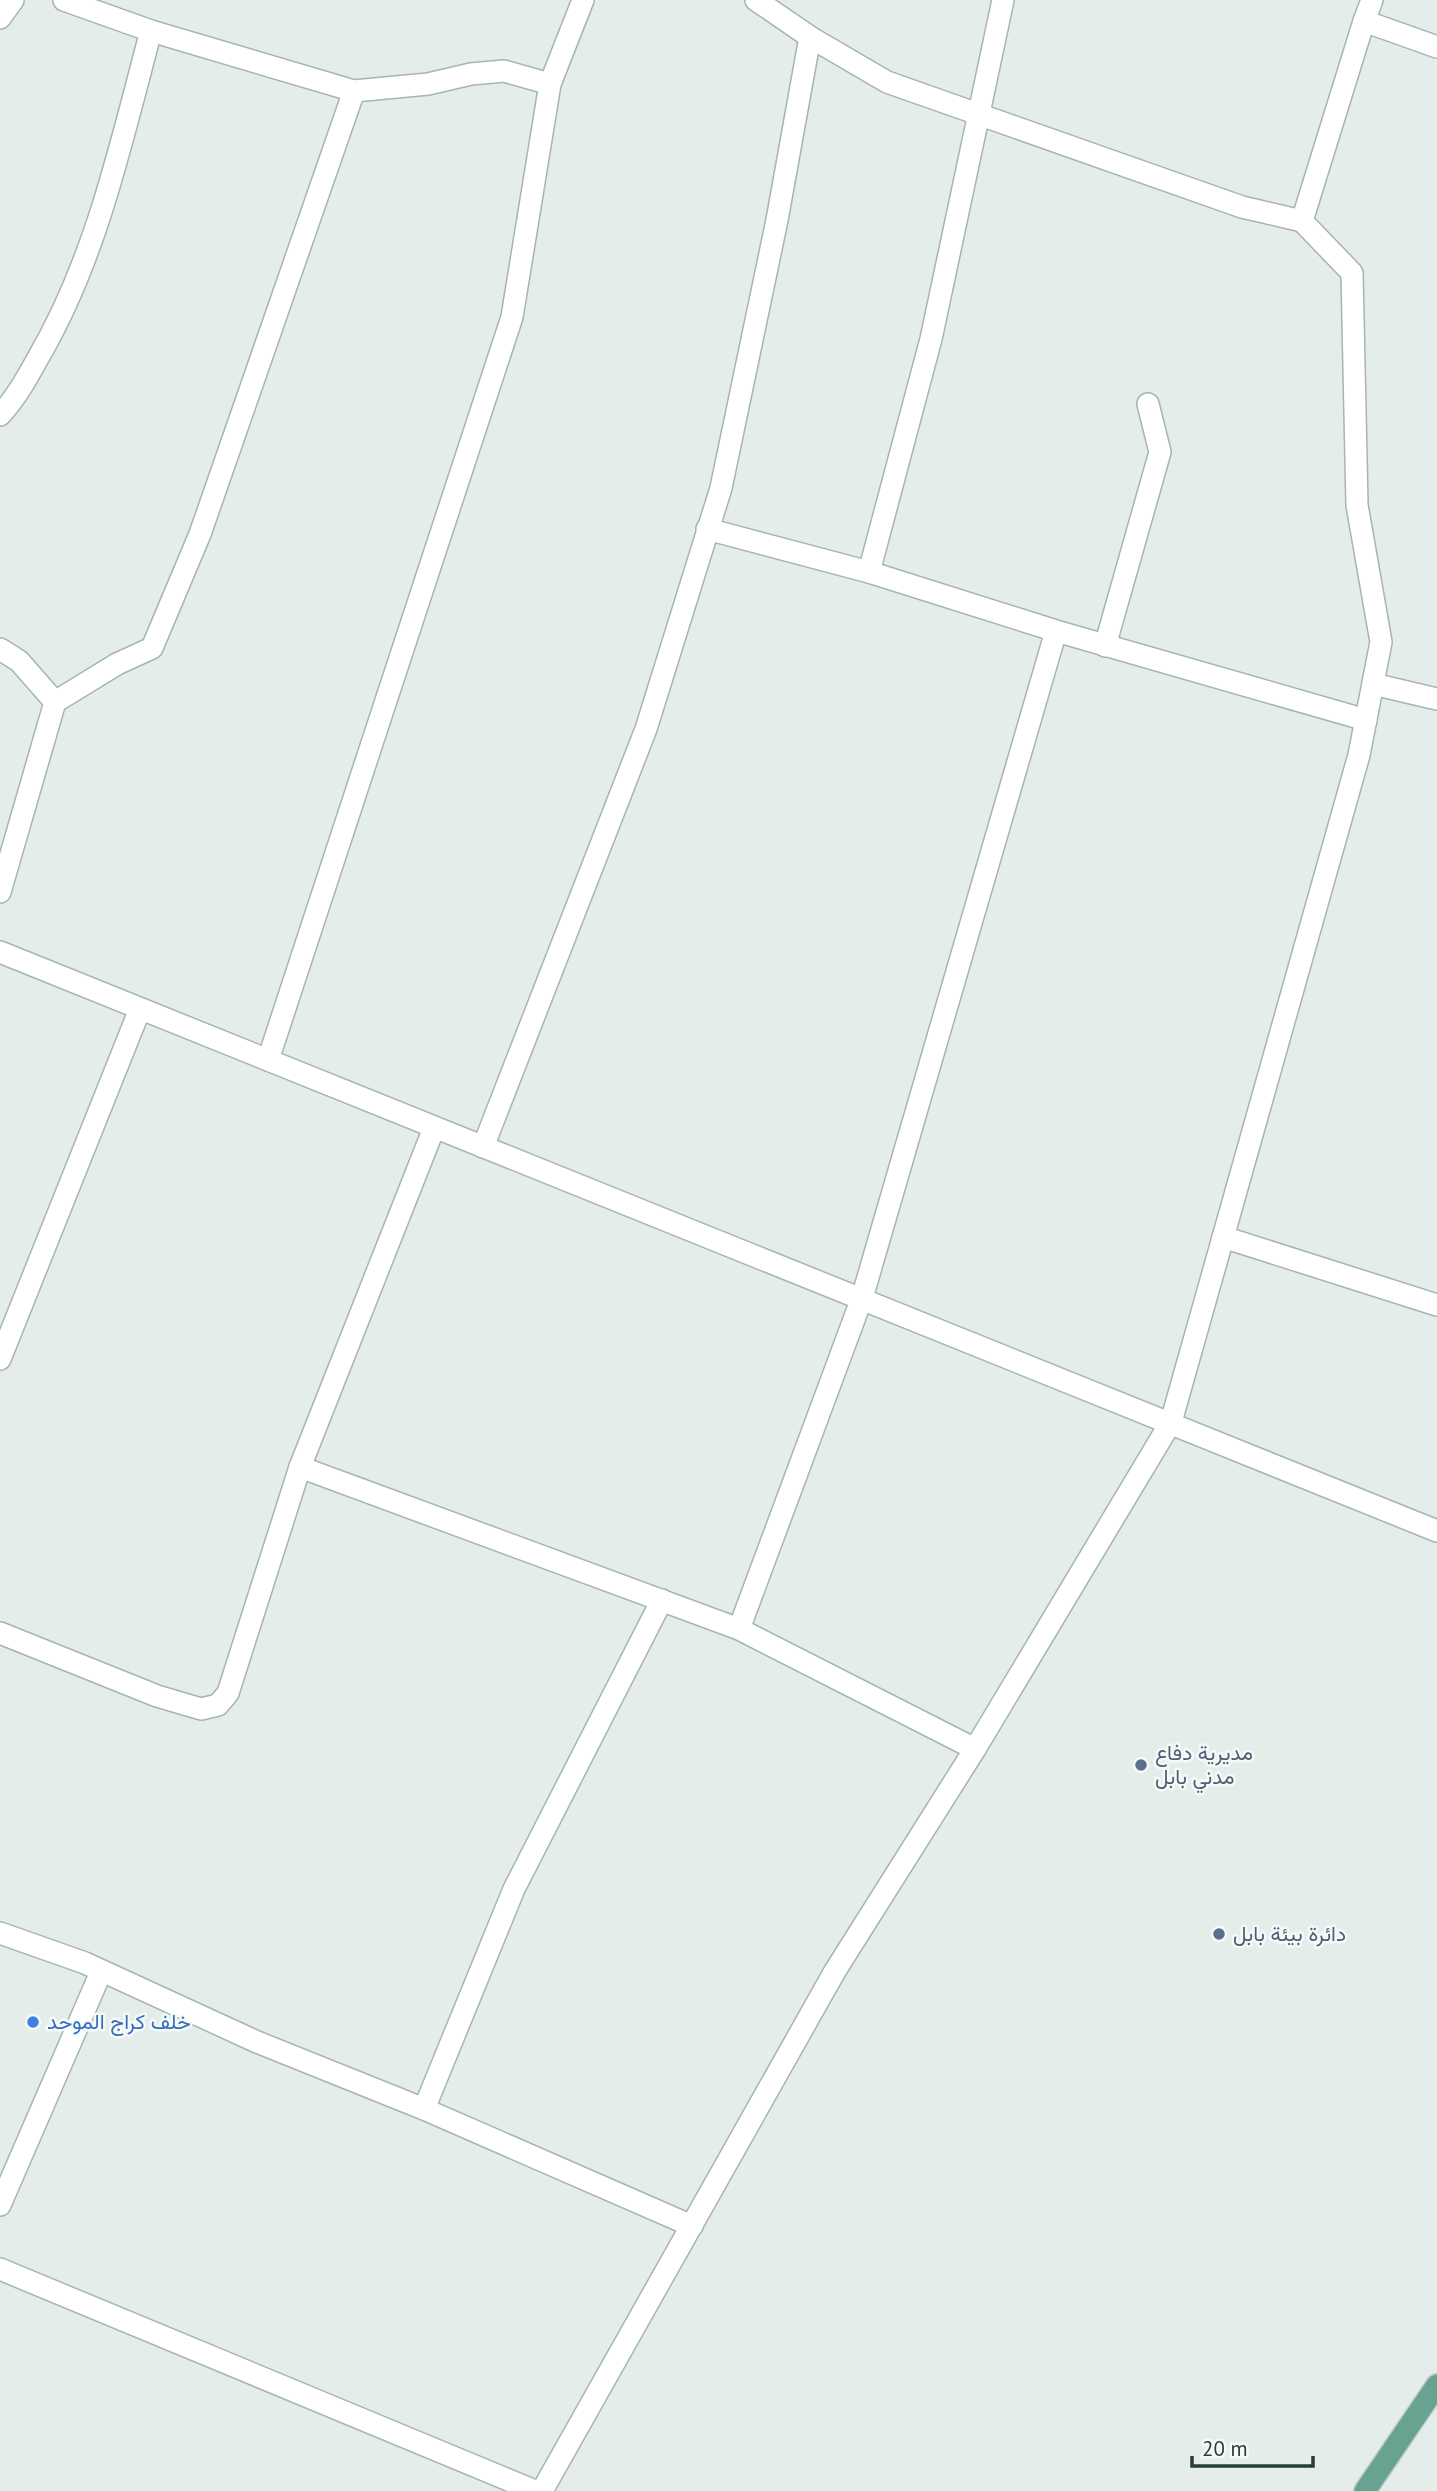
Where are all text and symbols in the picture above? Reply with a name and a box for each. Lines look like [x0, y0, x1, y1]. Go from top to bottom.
place label: مديرية دفاع مدني بابل [1155, 1739, 1253, 1794]
marker: مديرية دفاع مدني بابل [1133, 1757, 1149, 1773]
place label: دائرة بيئة بابل [1233, 1920, 1346, 1947]
marker: دائرة بيئة بابل [1211, 1926, 1227, 1942]
place label: خلف كراج الموحد [47, 2008, 191, 2036]
marker: خلف كراج الموحد [25, 2014, 41, 2030]
scale bar [1192, 2424, 1313, 2468]
text: 20 m [1202, 2435, 1248, 2462]

